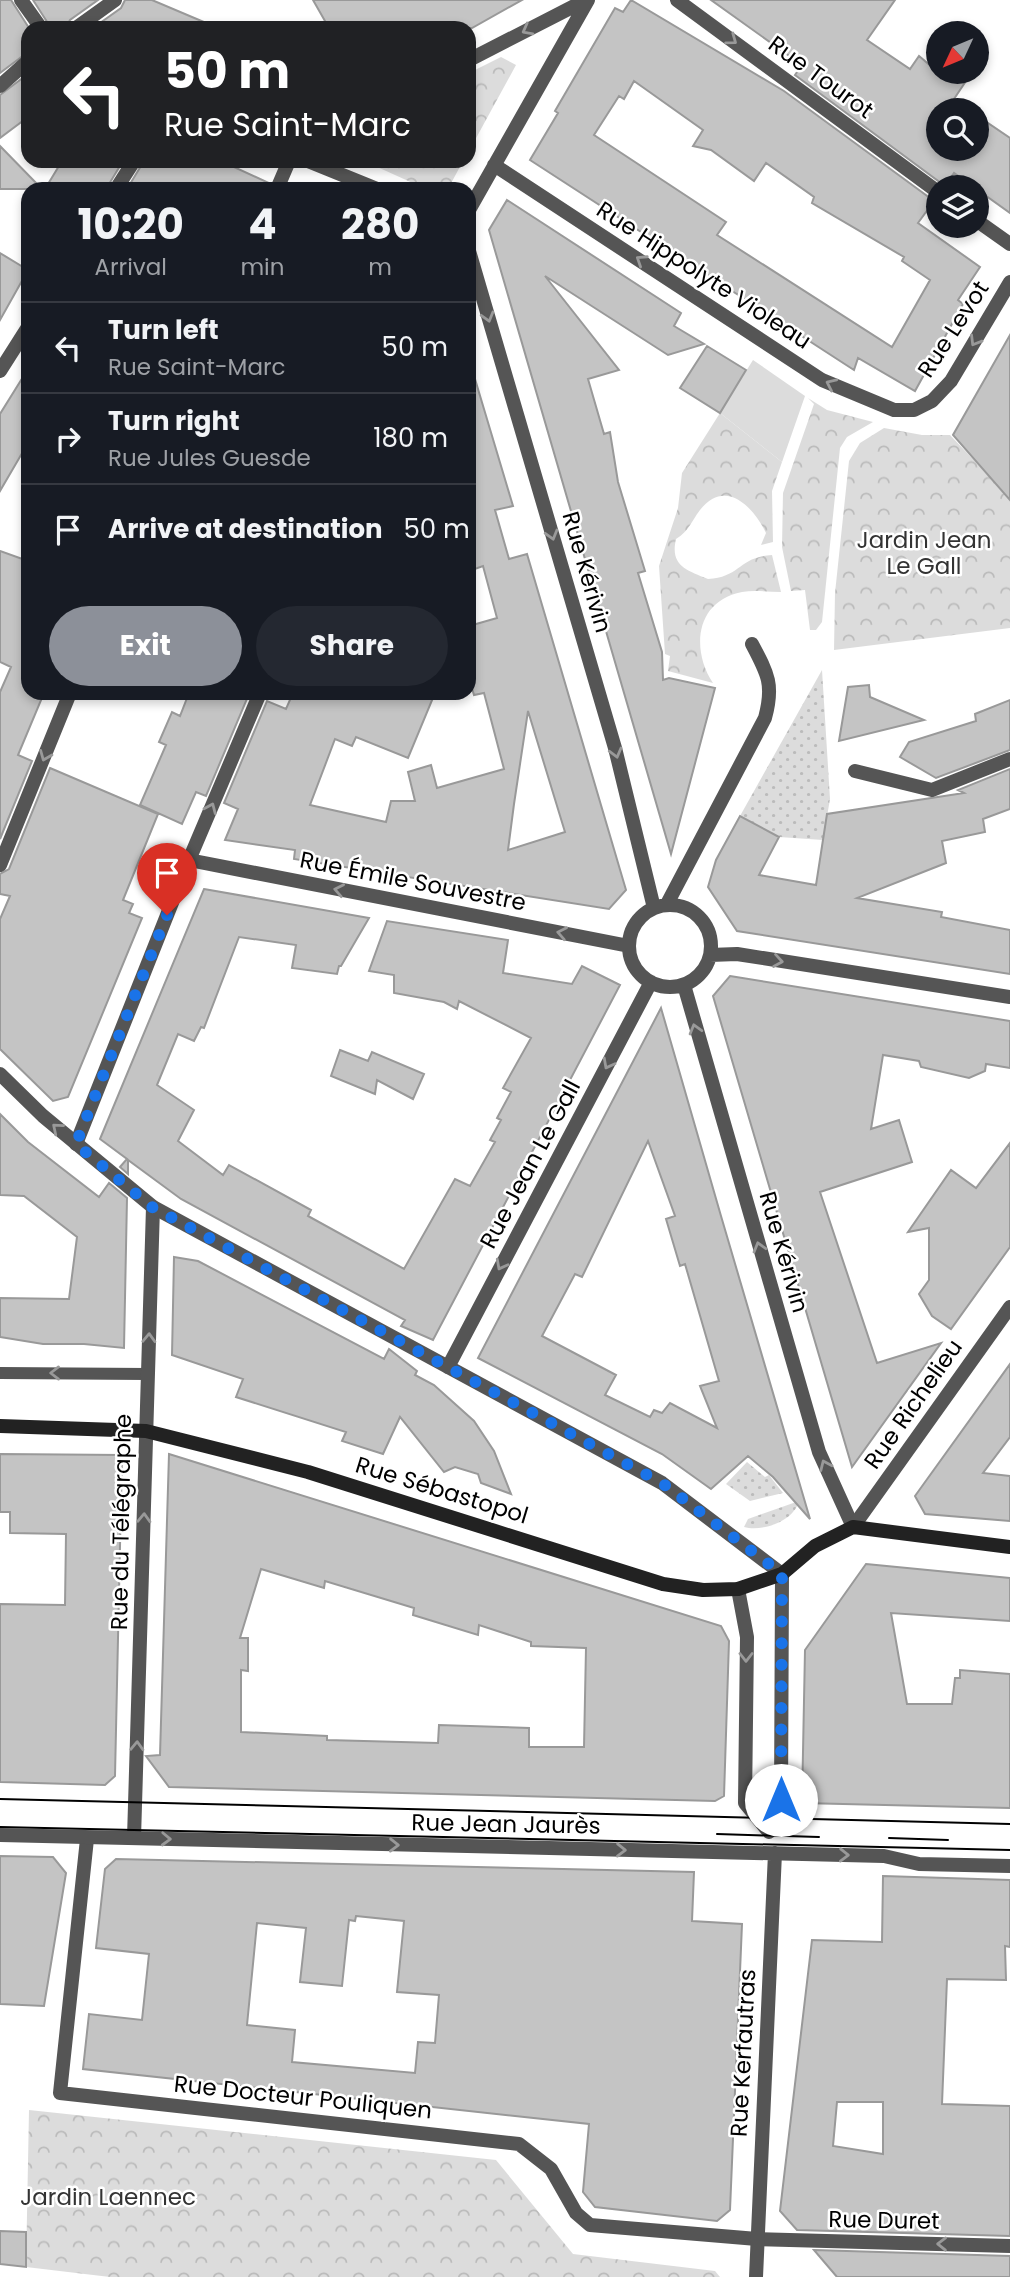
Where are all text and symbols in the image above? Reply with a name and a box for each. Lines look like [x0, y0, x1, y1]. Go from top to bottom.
one-way arrow [522, 21, 534, 35]
north arrow [926, 21, 989, 84]
map controls [926, 21, 989, 238]
street label: Rue Tourot [762, 28, 880, 126]
one-way arrow [724, 32, 737, 45]
text: 50 m [164, 37, 290, 105]
icon: left [49, 49, 140, 140]
button: search [926, 98, 989, 161]
text: Rue Saint-Marc [164, 102, 411, 147]
button: layers [926, 175, 989, 238]
street label: Rue Hippolyte Violeau [590, 194, 818, 356]
text: 10:20 [77, 195, 184, 254]
text: 4 [248, 195, 277, 254]
text: 280 [341, 195, 420, 254]
text: Arrival [94, 251, 167, 283]
text: min [240, 251, 284, 283]
text: m [368, 251, 392, 283]
one-way arrow [635, 255, 648, 268]
street label: Rue Levot [910, 274, 996, 384]
one-way arrow [479, 311, 494, 323]
text: Turn left [108, 312, 219, 348]
icon: left [49, 329, 87, 367]
text: 50 m [382, 329, 448, 365]
one-way arrow [970, 334, 983, 346]
text: Rue Saint-Marc [108, 351, 285, 383]
one-way arrow [826, 378, 838, 392]
text: Turn right [108, 403, 240, 439]
icon: right [49, 420, 87, 458]
text: 180 m [373, 420, 448, 456]
text: Rue Jules Guesde [108, 442, 311, 474]
street label: Rue Kérivin [554, 508, 620, 636]
icon: arrive [49, 511, 87, 549]
text: Arrive at destination [108, 511, 383, 547]
text: 50 m [404, 511, 470, 547]
park label: Jardin Jean Le Gall [856, 524, 992, 582]
one-way arrow [543, 529, 558, 541]
button: Exit [49, 606, 242, 686]
button: Share [256, 606, 448, 686]
one-way arrow [608, 747, 622, 759]
one-way arrow [39, 750, 53, 762]
one-way arrow [203, 803, 217, 815]
pin [137, 843, 197, 915]
street label: Rue Émile Souvestre [297, 843, 529, 919]
icon: arrive [148, 854, 186, 892]
one-way arrow [333, 883, 345, 898]
one-way arrow [556, 927, 568, 942]
one-way arrow [772, 953, 784, 968]
one-way arrow [689, 1023, 703, 1035]
one-way arrow [603, 1057, 616, 1070]
street label: Rue Jean Le Gall [472, 1074, 588, 1254]
one-way arrow [52, 1124, 65, 1136]
street label: Rue Kérivin [751, 1188, 817, 1316]
one-way arrow [752, 1242, 767, 1254]
one-way arrow [496, 1258, 510, 1270]
one-way arrow [141, 1333, 156, 1344]
street label: Rue Richelieu [856, 1333, 970, 1475]
one-way arrow [49, 1365, 60, 1381]
street label: Rue du Télégraphe [103, 1414, 139, 1630]
street label: Rue Sébastopol [352, 1449, 532, 1531]
one-way arrow [819, 1460, 833, 1472]
one-way arrow [136, 1512, 151, 1523]
one-way arrow [739, 1651, 754, 1662]
one-way arrow [130, 1740, 145, 1751]
position arrow [744, 1763, 818, 1837]
street label: Rue Jean Jaurès [411, 1806, 601, 1842]
one-way arrow [161, 1832, 172, 1847]
one-way arrow [388, 1837, 399, 1852]
one-way arrow [616, 1842, 627, 1857]
one-way arrow [839, 1847, 849, 1863]
street label: Rue Kerfautras [723, 1968, 763, 2138]
street label: Rue Docteur Pouliquen [172, 2068, 434, 2126]
park label: Jardin Laennec [20, 2181, 196, 2213]
street label: Rue Duret [828, 2203, 940, 2237]
one-way arrow [936, 2236, 947, 2252]

